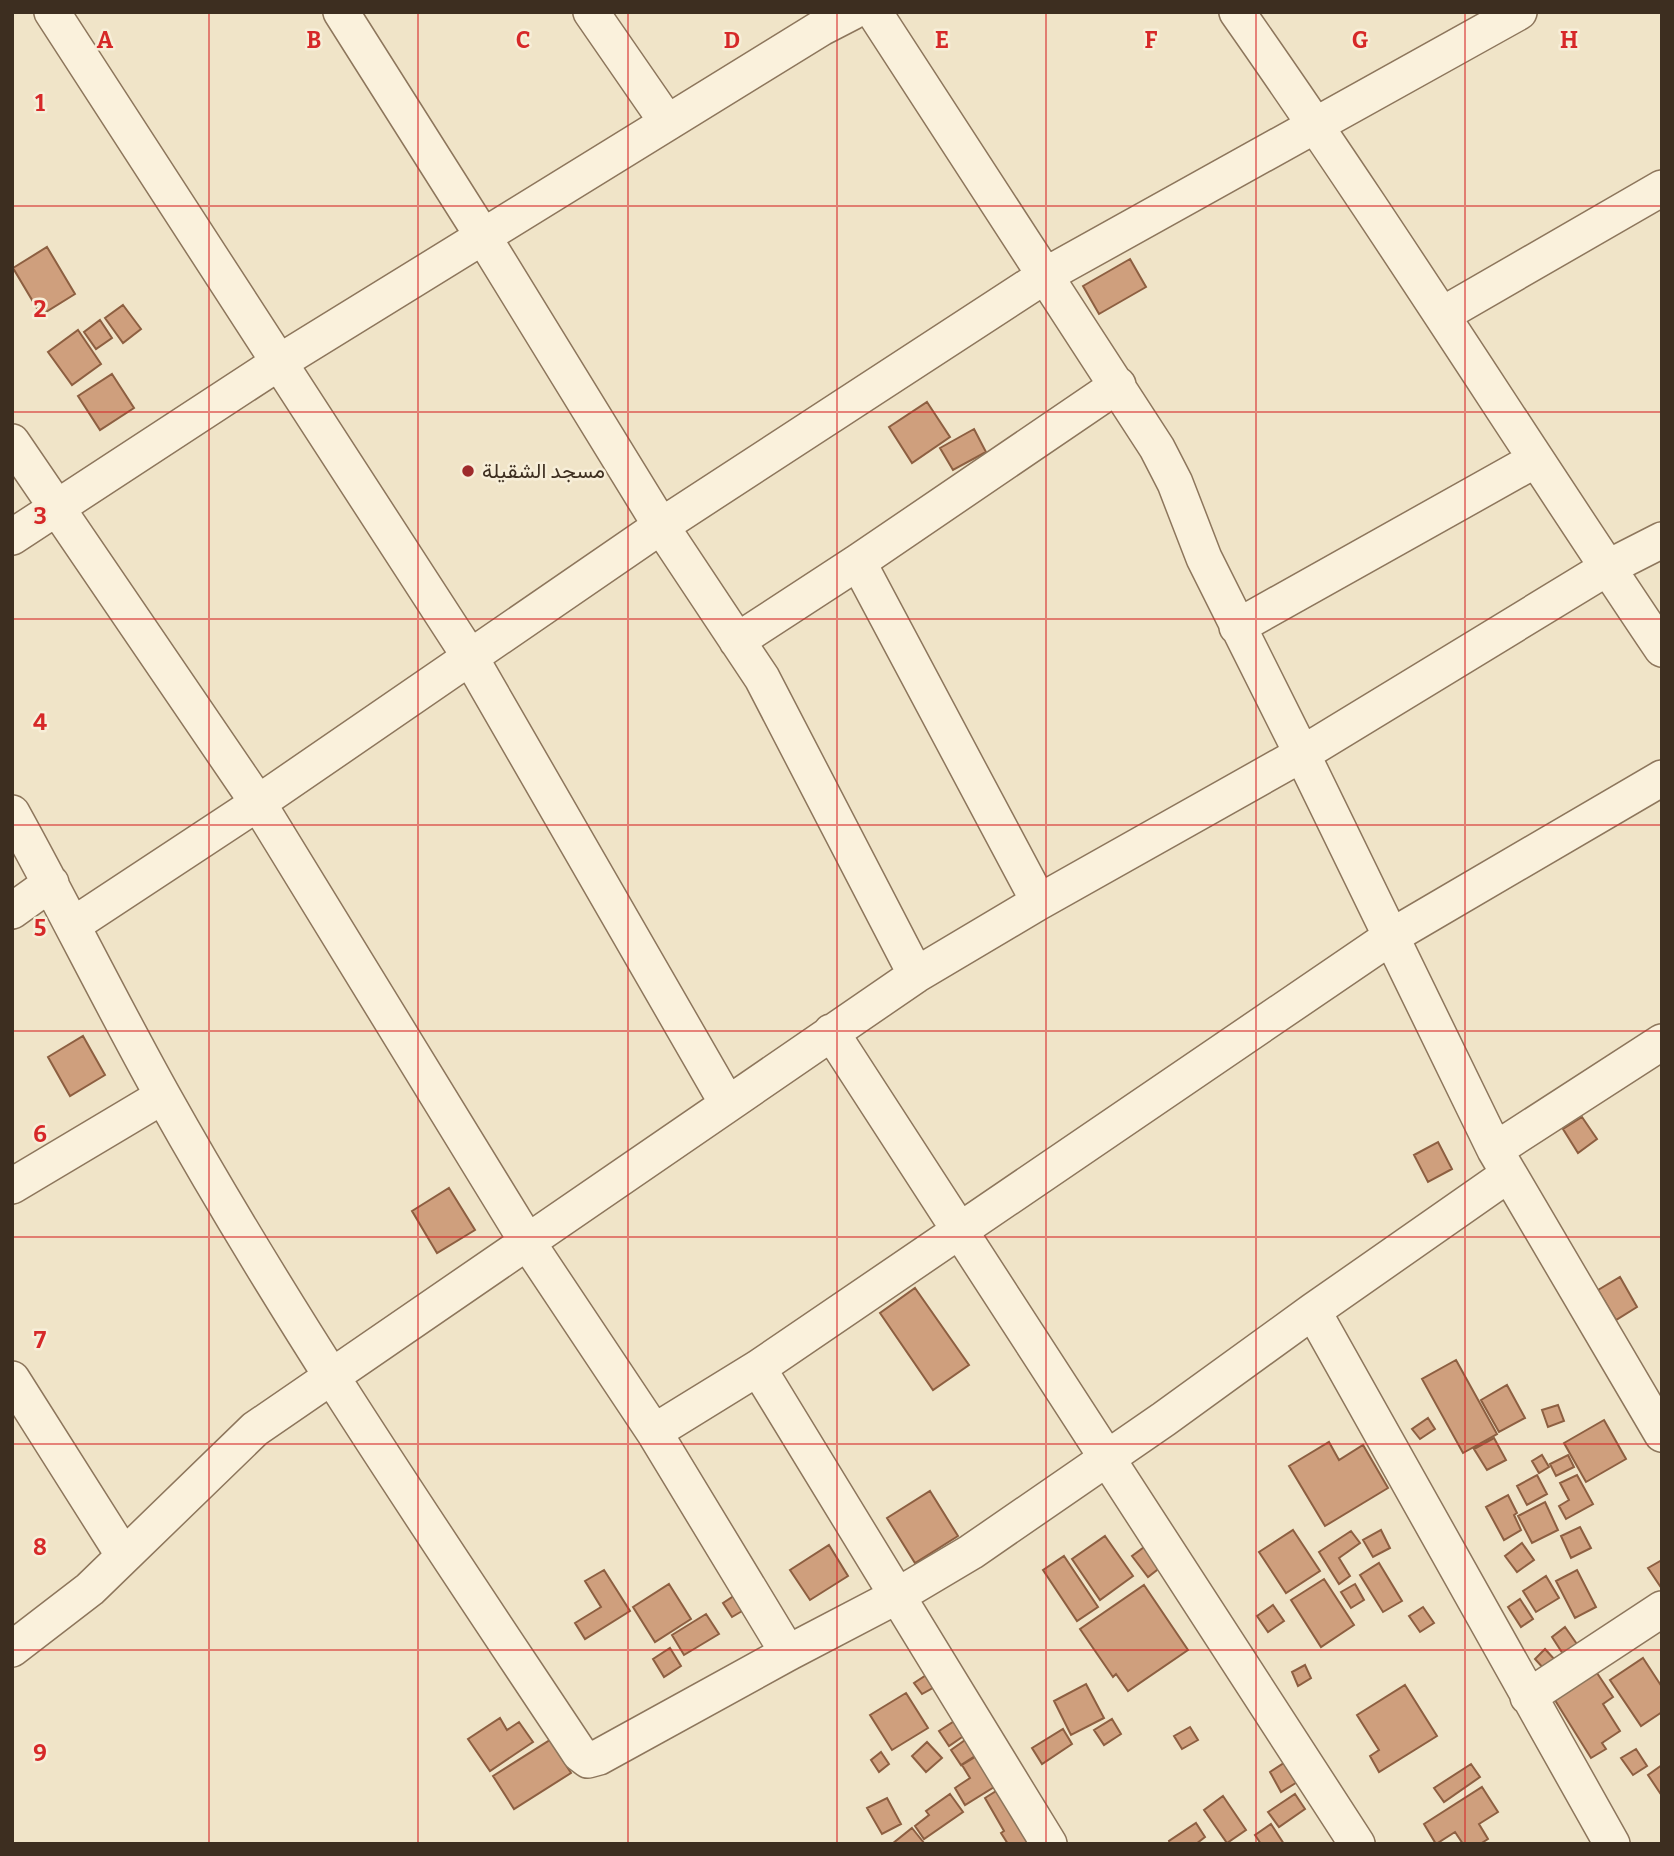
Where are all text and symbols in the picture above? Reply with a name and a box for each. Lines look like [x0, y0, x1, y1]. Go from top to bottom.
text: A [97, 26, 114, 54]
text: B [307, 26, 321, 54]
text: C [516, 26, 530, 54]
text: D [724, 26, 740, 54]
text: E [935, 26, 949, 54]
text: F [1145, 26, 1158, 54]
text: G [1352, 26, 1369, 54]
text: H [1560, 26, 1578, 54]
text: 1 [35, 89, 45, 117]
text: 2 [34, 295, 47, 323]
place label: مسجد الشقيلة [482, 458, 605, 484]
marker: مسجد الشقيلة [460, 463, 476, 479]
text: 3 [33, 502, 47, 530]
text: 4 [33, 708, 47, 736]
text: 5 [34, 914, 46, 942]
text: 6 [33, 1120, 47, 1148]
text: 7 [34, 1326, 47, 1354]
text: 8 [33, 1533, 47, 1561]
text: 9 [33, 1739, 47, 1767]

